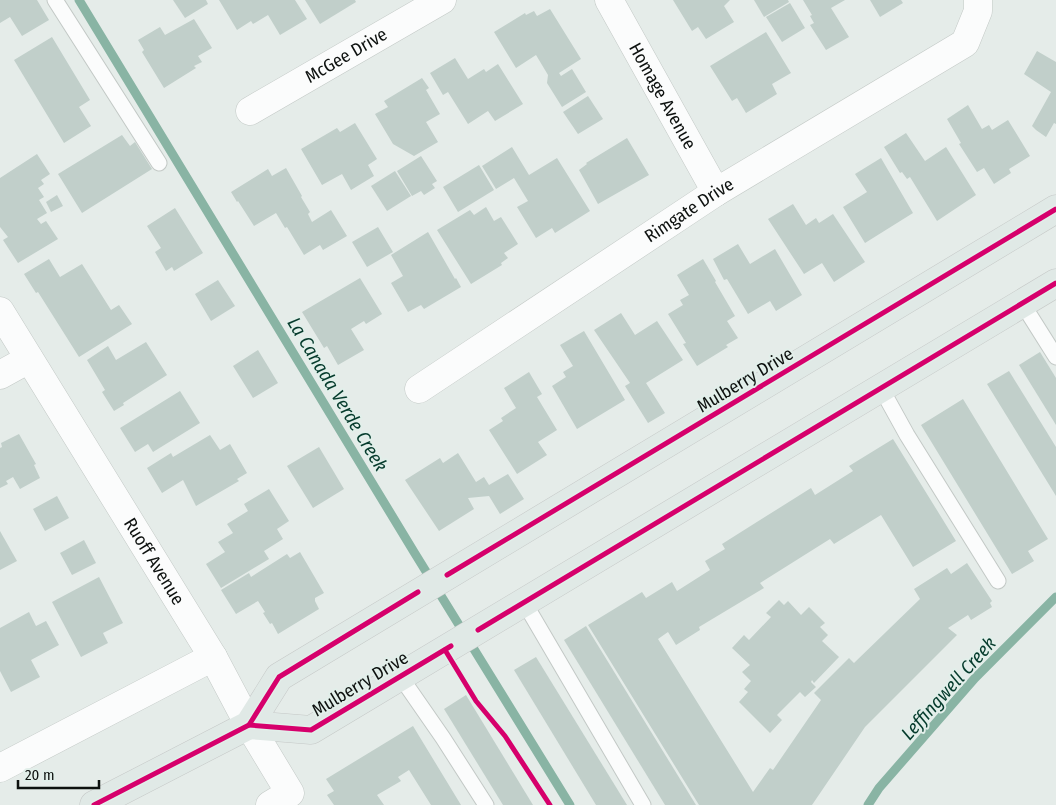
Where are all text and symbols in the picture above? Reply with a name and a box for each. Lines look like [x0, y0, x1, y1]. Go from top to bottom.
street label: McGee Drive [301, 23, 391, 88]
street label: Homage Avenue [624, 39, 701, 153]
street label: Rimgate Drive [640, 173, 738, 247]
water label: La Canada Verde Creek [282, 313, 393, 475]
street label: Mulberry Drive [693, 343, 797, 417]
street label: Ruoff Avenue [119, 514, 189, 609]
water label: Leffingwell Creek [896, 632, 1001, 745]
street label: Mulberry Drive [308, 647, 412, 721]
scale bar [18, 758, 99, 790]
text: 20 m [25, 766, 55, 784]

